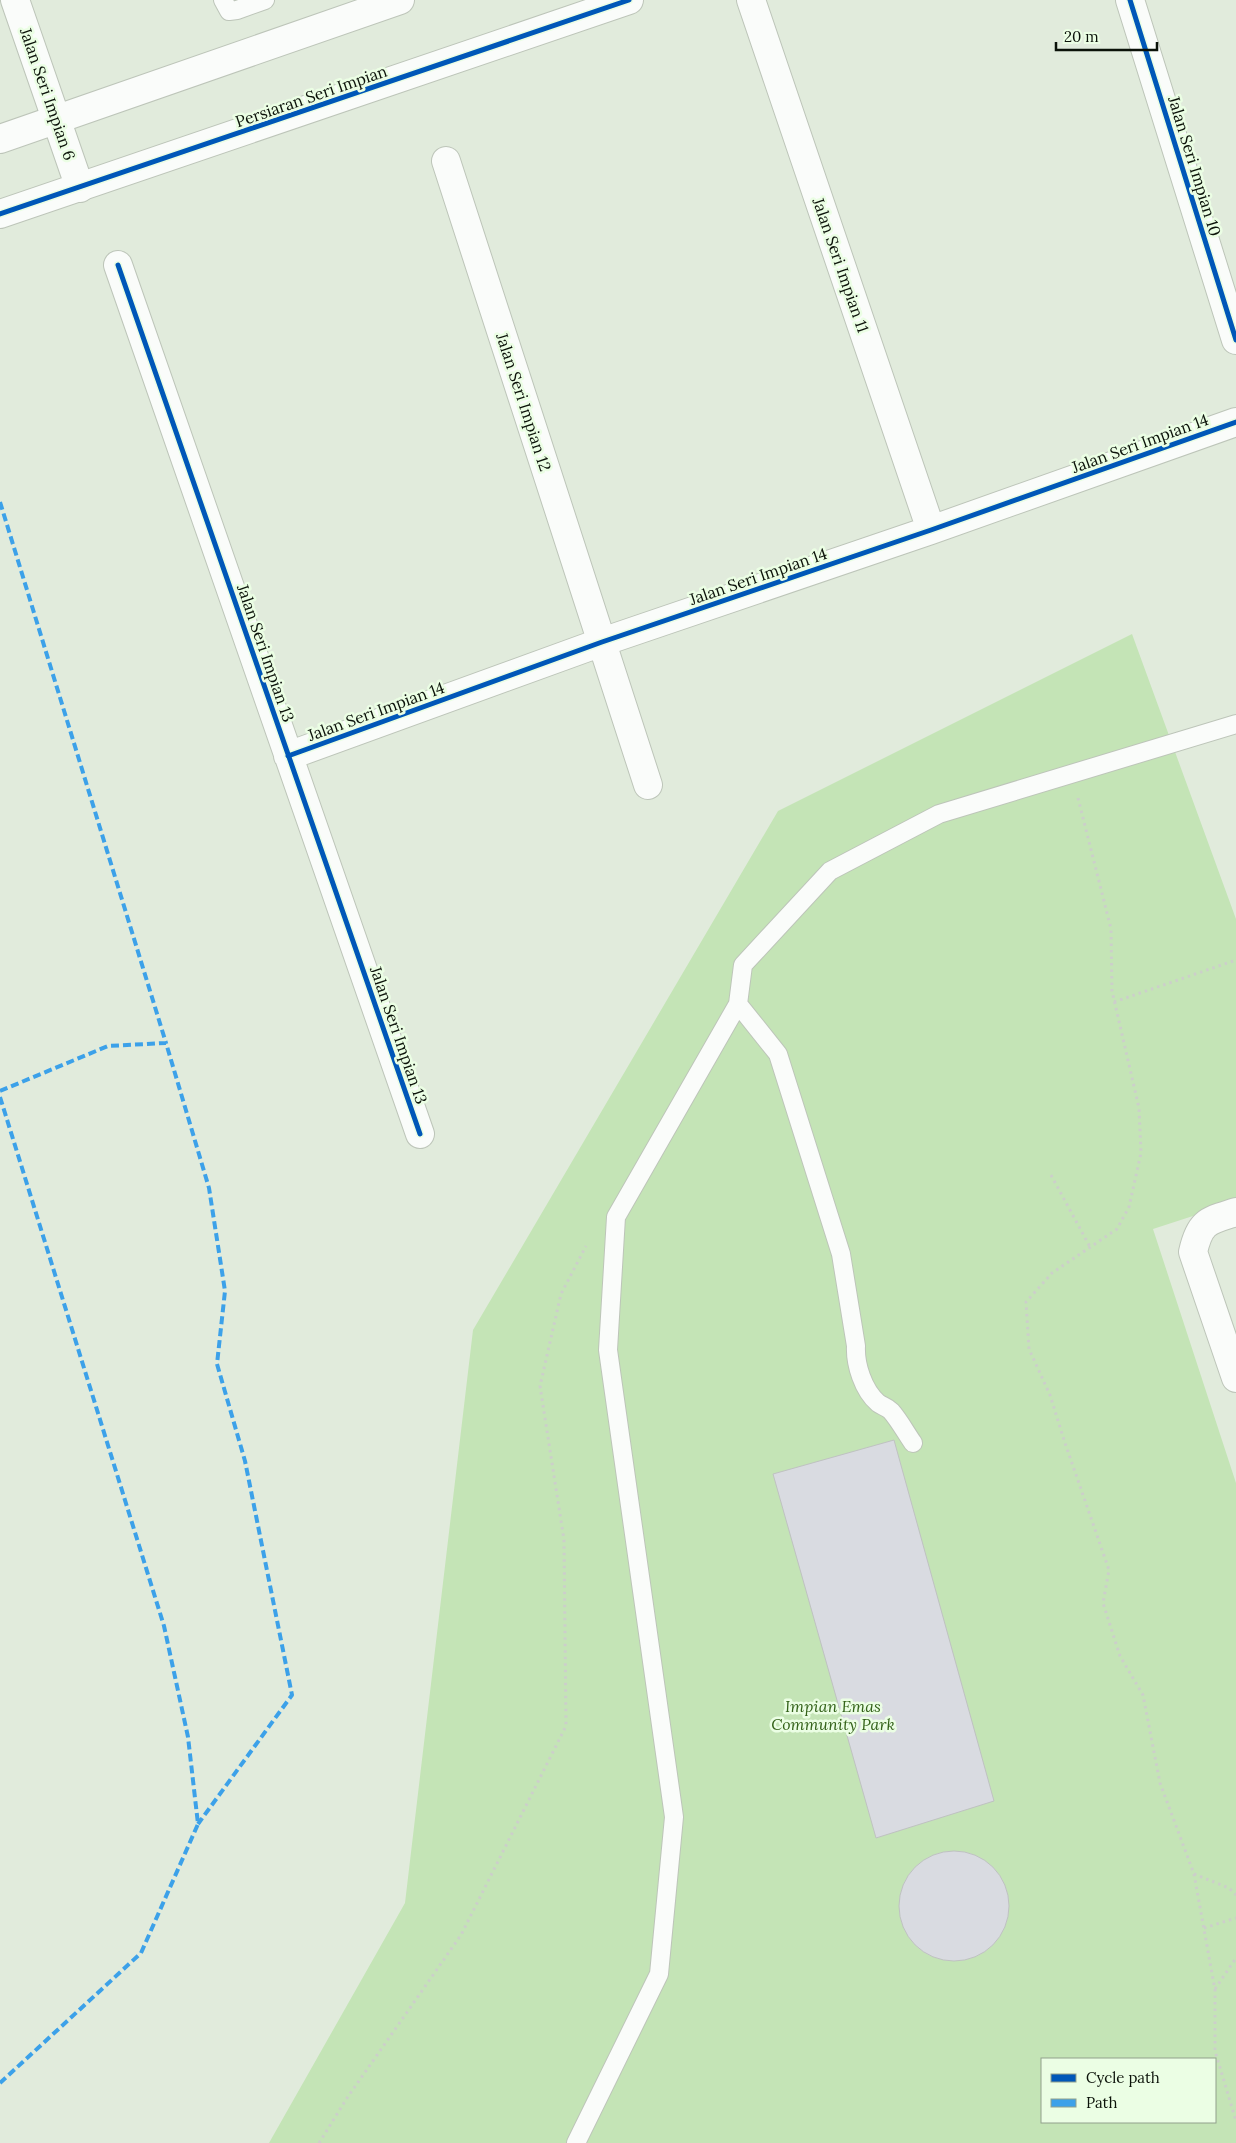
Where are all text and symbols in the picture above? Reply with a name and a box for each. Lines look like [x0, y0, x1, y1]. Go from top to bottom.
scale bar [1056, 20, 1157, 52]
street label: Jalan Seri Impian 6 [16, 24, 80, 163]
text: 20 m [1064, 27, 1099, 46]
street label: Persiaran Seri Impian [232, 61, 390, 131]
street label: Jalan Seri Impian 10 [1164, 93, 1226, 239]
street label: Jalan Seri Impian 11 [808, 194, 874, 335]
street label: Jalan Seri Impian 12 [492, 329, 556, 474]
street label: Jalan Seri Impian 14 [1068, 409, 1211, 477]
street label: Jalan Seri Impian 14 [686, 543, 830, 609]
street label: Jalan Seri Impian 13 [233, 581, 299, 725]
street label: Jalan Seri Impian 14 [304, 677, 447, 745]
street label: Jalan Seri Impian 13 [366, 963, 432, 1107]
park label: Impian Emas Community Park [771, 1696, 895, 1734]
legend [1041, 2058, 1216, 2123]
text: Cycle path [1086, 2068, 1160, 2087]
text: Path [1086, 2093, 1117, 2112]

